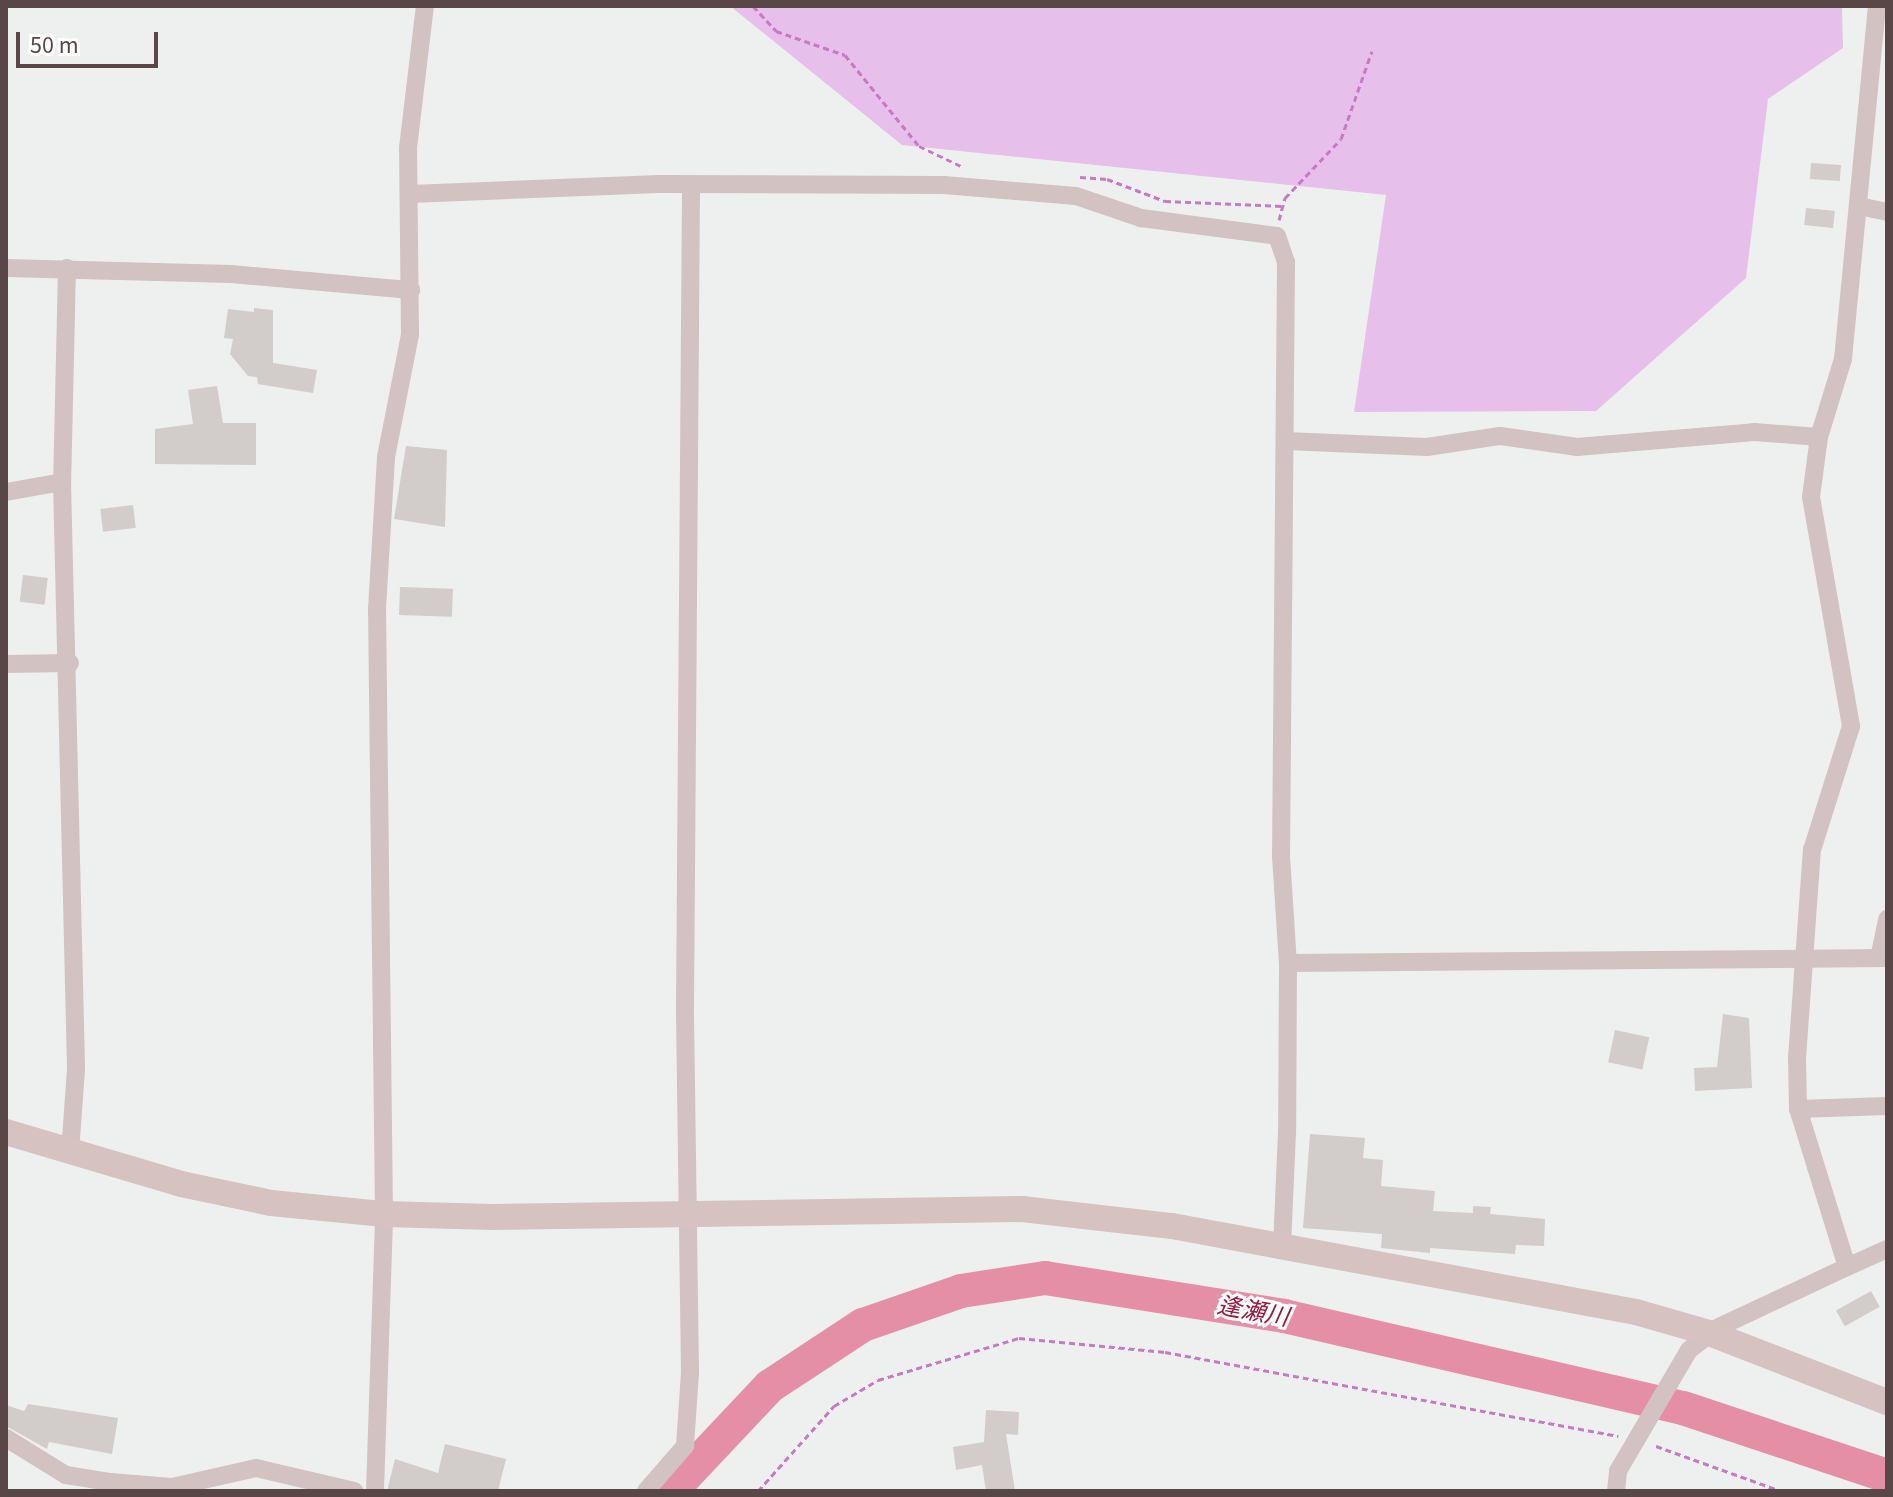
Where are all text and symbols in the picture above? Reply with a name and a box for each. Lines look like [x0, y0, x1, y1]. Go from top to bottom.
scale bar [20, 16, 162, 66]
text: 50 m [30, 28, 79, 63]
water label: 逢瀬川 [1215, 1292, 1291, 1332]

